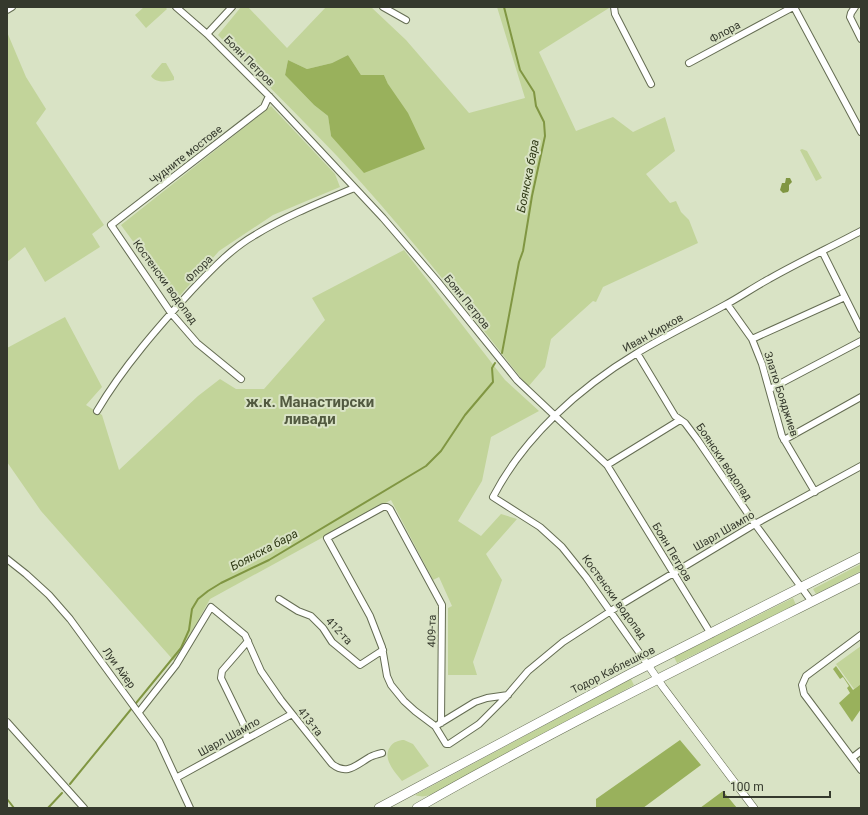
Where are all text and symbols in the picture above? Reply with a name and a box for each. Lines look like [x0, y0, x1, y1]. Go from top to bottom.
street label: Флора [707, 18, 743, 46]
street label: Боян Петров [221, 33, 277, 89]
street label: Чудните мостове [147, 122, 225, 187]
water label: Боянска бара [514, 138, 542, 214]
street label: Костенски водопад [130, 237, 200, 327]
street label: Флора [183, 253, 215, 285]
street label: Боян Петров [441, 272, 493, 332]
street label: Иван Кирков [621, 311, 685, 355]
street label: Златю Бояджиев [761, 350, 801, 438]
district label: ж.к. Манастирски ливади [246, 393, 374, 428]
street label: Боянски водопад [693, 421, 755, 503]
street label: Шарл Шампо [691, 508, 757, 554]
street label: Боян Петров [649, 520, 695, 584]
water label: Боянска бара [228, 526, 300, 574]
street label: Костенски водопад [579, 552, 649, 642]
street label: 409-та [425, 614, 439, 648]
street label: 412-та [323, 615, 355, 647]
street label: Тодор Каблешков [569, 643, 657, 697]
street label: Луи Айер [100, 645, 138, 691]
street label: 413-та [295, 705, 325, 739]
street label: Шарл Шампо [196, 715, 262, 759]
scale bar [724, 773, 830, 799]
text: 100 m [730, 780, 764, 794]

